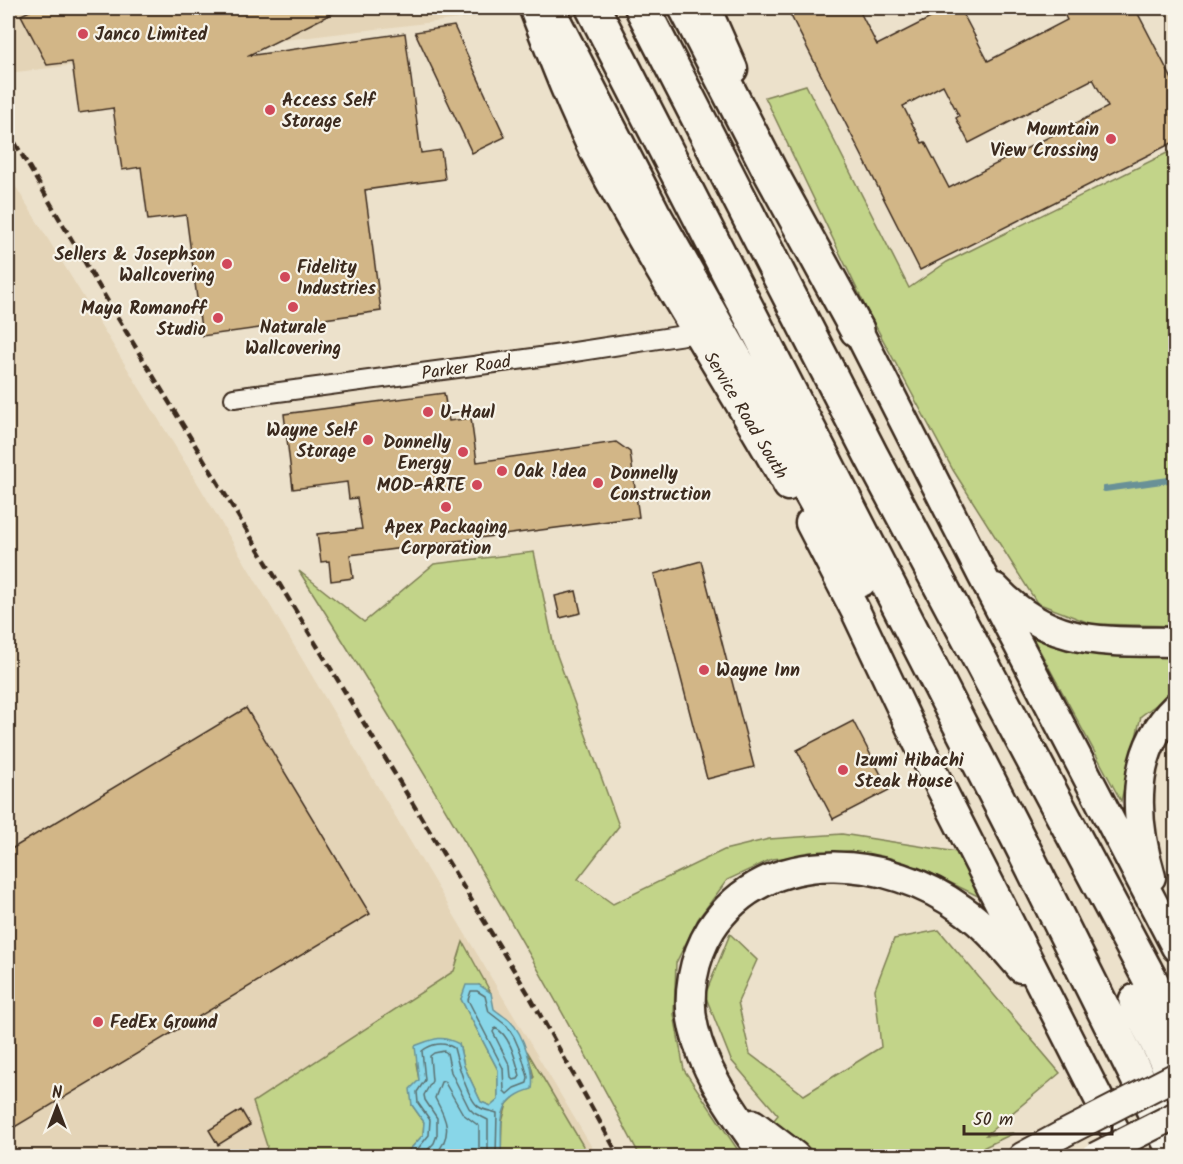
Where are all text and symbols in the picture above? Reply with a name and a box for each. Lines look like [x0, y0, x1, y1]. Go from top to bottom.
place label: Janco Limited [95, 21, 208, 50]
marker: Janco Limited [76, 27, 90, 41]
place label: Access Self Storage [282, 87, 377, 137]
marker: Access Self Storage [263, 103, 277, 117]
place label: Mountain View Crossing [990, 116, 1099, 166]
marker: Mountain View Crossing [1104, 132, 1118, 146]
place label: Sellers & Josephson Wallcovering [54, 241, 215, 291]
place label: Fidelity Industries [297, 254, 376, 304]
marker: Sellers & Josephson Wallcovering [220, 257, 234, 271]
marker: Fidelity Industries [278, 270, 292, 284]
place label: Maya Romanoff Studio [81, 295, 208, 345]
marker: Naturale Wallcovering [286, 300, 300, 314]
marker: Maya Romanoff Studio [211, 311, 225, 325]
place label: Naturale Wallcovering [245, 314, 341, 364]
street label: Service Road South [695, 346, 795, 485]
street label: Parker Road [420, 348, 514, 389]
place label: U-Haul [440, 399, 495, 428]
marker: U-Haul [421, 405, 435, 419]
place label: Wayne Self Storage [266, 417, 358, 467]
place label: Donnelly Energy [383, 429, 452, 479]
marker: Wayne Self Storage [361, 433, 375, 447]
marker: Donnelly Energy [456, 445, 470, 459]
place label: Oak !dea [514, 458, 586, 487]
place label: Donnelly Construction [610, 460, 711, 510]
marker: Oak !dea [495, 464, 509, 478]
place label: MOD-ARTE [377, 472, 466, 501]
marker: Donnelly Construction [591, 476, 605, 490]
marker: MOD-ARTE [470, 478, 484, 492]
marker: Apex Packaging Corporation [439, 500, 453, 514]
place label: Apex Packaging Corporation [384, 514, 508, 564]
place label: Wayne Inn [716, 657, 800, 686]
marker: Wayne Inn [697, 663, 711, 677]
place label: Izumi Hibachi Steak House [855, 747, 964, 797]
marker: Izumi Hibachi Steak House [836, 763, 850, 777]
place label: FedEx Ground [110, 1009, 218, 1038]
marker: FedEx Ground [91, 1015, 105, 1029]
north arrow [27, 1077, 87, 1137]
text: N [52, 1081, 62, 1106]
scale bar [964, 1098, 1112, 1136]
text: 50 m [973, 1106, 1013, 1135]

